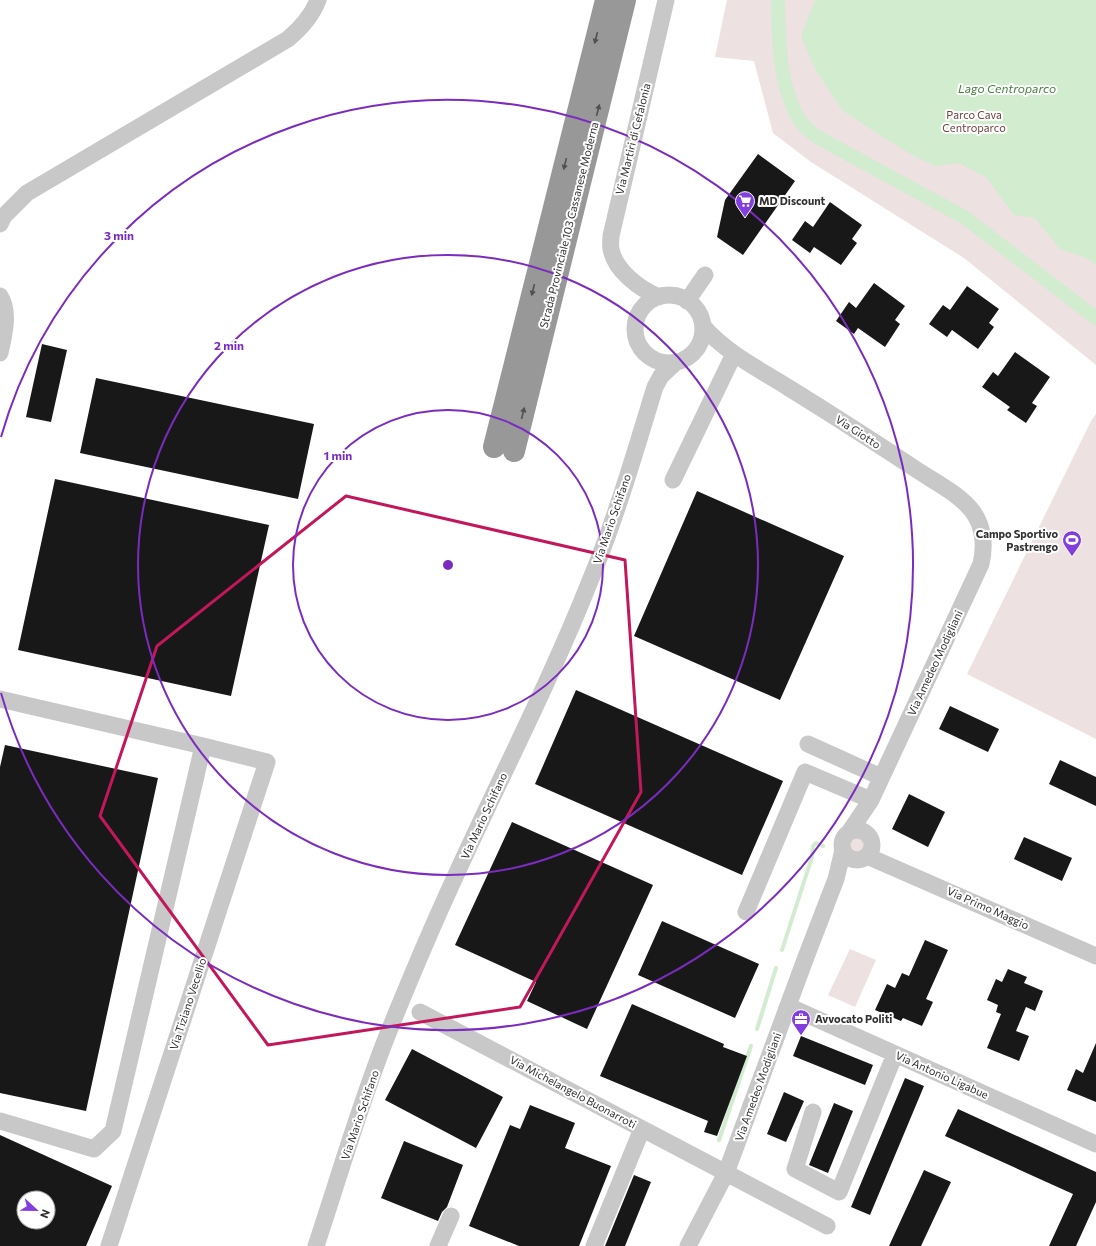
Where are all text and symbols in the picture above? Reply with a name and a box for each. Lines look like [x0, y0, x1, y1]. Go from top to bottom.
one-way arrow [593, 32, 599, 44]
water label: Lago Centroparco [958, 81, 1056, 95]
street label: Via Martiri di Cefalonia [612, 82, 653, 196]
one-way arrow [595, 104, 601, 116]
park label: Parco Cava Centroparco [942, 108, 1006, 134]
street label: Strada Provinciale 103 Cassanese Moderna [537, 120, 600, 329]
one-way arrow [561, 158, 567, 170]
supermarket icon: MD Discount [734, 190, 756, 218]
place label: MD Discount [759, 194, 826, 207]
text: 3 min [104, 228, 134, 242]
one-way arrow [530, 284, 536, 296]
text: 2 min [214, 338, 244, 352]
one-way arrow [520, 407, 526, 419]
street label: Via Giotto [833, 412, 884, 451]
text: 1 min [324, 448, 352, 462]
street label: Via Mario Schifano [590, 472, 633, 565]
place label: Campo Sportivo Pastrengo [976, 527, 1058, 553]
sports icon: Campo Sportivo Pastrengo [1061, 529, 1083, 557]
centre of rings [441, 558, 455, 572]
street label: Via Amedeo Modigliani [904, 608, 965, 718]
street label: Via Mario Schifano [458, 770, 510, 861]
street label: Via Primo Maggio [945, 884, 1031, 932]
street label: Via Tiziano Vecellio [167, 956, 209, 1051]
office icon: Avvocato Politi [790, 1008, 812, 1036]
place label: Avvocato Politi [815, 1012, 892, 1025]
street label: Via Amedeo Modigliani [732, 1031, 783, 1143]
street label: Via Antonio Ligabue [894, 1048, 991, 1101]
street label: Via Michelangelo Buonarroti [508, 1053, 639, 1131]
street label: Via Mario Schifano [338, 1068, 381, 1161]
north arrow [16, 1190, 56, 1230]
text: N [38, 1208, 53, 1220]

